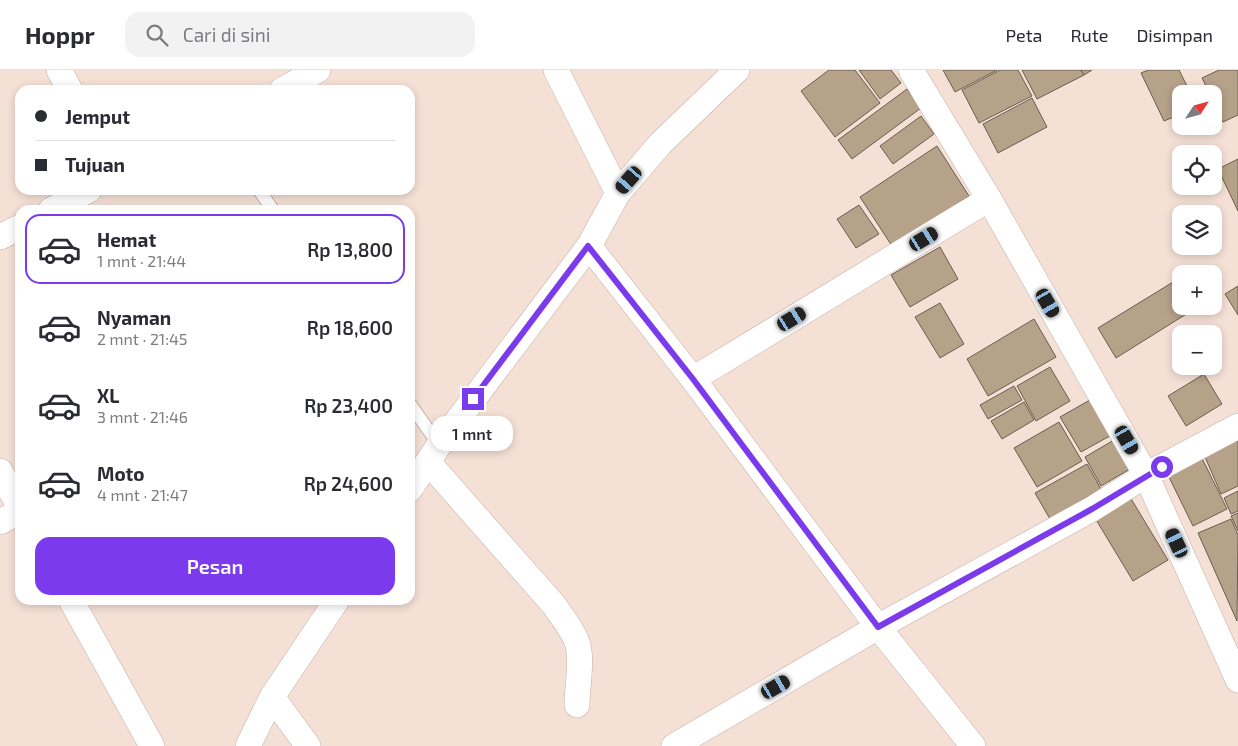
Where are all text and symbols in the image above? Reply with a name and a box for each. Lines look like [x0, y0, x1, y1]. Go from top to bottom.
search box [125, 12, 475, 57]
text: Hoppr [25, 20, 95, 49]
icon: search [143, 21, 171, 49]
text: Cari di sini [183, 23, 271, 46]
text: Peta [1006, 24, 1043, 46]
text: Rute [1071, 24, 1108, 46]
text: Disimpan [1136, 24, 1213, 46]
north arrow [1172, 85, 1222, 135]
map controls [1172, 85, 1222, 375]
text: Jemput [65, 105, 130, 128]
button: locate [1172, 145, 1222, 195]
text: Tujuan [65, 153, 125, 176]
car [613, 164, 644, 196]
button: layers [1172, 205, 1222, 255]
car [907, 225, 940, 253]
icon: car [37, 227, 82, 272]
text: Hemat [97, 228, 156, 251]
text: Rp 13,800 [307, 238, 393, 261]
text: 1 mnt · 21:44 [97, 251, 186, 270]
button: + [1172, 265, 1222, 315]
car [1034, 286, 1061, 320]
icon: car [37, 305, 82, 350]
car [775, 305, 808, 333]
text: Nyaman [97, 306, 171, 329]
text: Rp 18,600 [307, 316, 393, 339]
button: − [1172, 325, 1222, 375]
text: 2 mnt · 21:45 [97, 329, 187, 348]
icon: car [37, 383, 82, 428]
text: XL [97, 384, 119, 407]
route end [462, 388, 484, 410]
text: Rp 23,400 [304, 394, 393, 417]
text: 3 mnt · 21:46 [97, 407, 188, 426]
callout: 1 mnt [432, 416, 514, 452]
car [1113, 423, 1140, 457]
text: 1 mnt [452, 424, 492, 443]
route start [1151, 456, 1173, 478]
icon: car [37, 461, 82, 506]
text: Moto [97, 462, 145, 485]
text: Rp 24,600 [304, 472, 393, 495]
text: 4 mnt · 21:47 [97, 485, 188, 504]
car [1163, 526, 1190, 560]
button: Pesan [35, 537, 395, 595]
car [759, 673, 792, 701]

